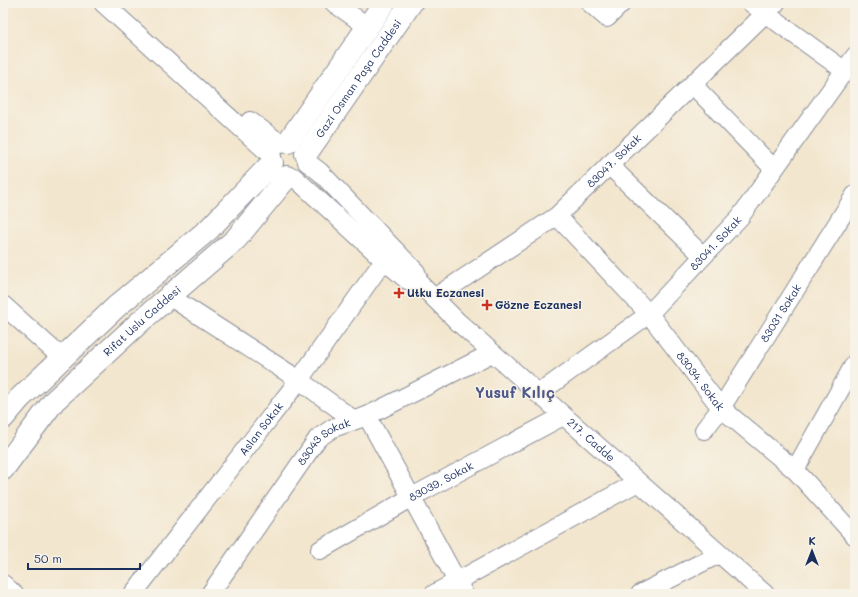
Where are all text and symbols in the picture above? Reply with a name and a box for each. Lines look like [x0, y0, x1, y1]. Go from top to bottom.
street label: Gazi Osman Paşa Caddesi [312, 16, 405, 140]
street label: 83047. Sokak [583, 130, 644, 190]
street label: 83041. Sokak [686, 212, 744, 273]
street label: 83031 Sokak [756, 281, 804, 345]
street label: Rifat Uslu Caddesi [100, 282, 184, 359]
place label: Utku Eczanesi [407, 285, 485, 300]
marker: Utku Eczanesi [394, 288, 404, 298]
place label: Gözne Eczanesi [495, 297, 582, 312]
marker: Gözne Eczanesi [482, 300, 492, 310]
street label: 83034. Sokak [673, 348, 728, 414]
district label: Yusuf Kılıç [475, 382, 555, 402]
street label: Aslan Sokak [235, 399, 286, 458]
street label: 83043 Sokak [293, 414, 353, 468]
street label: 217. Cadde [564, 414, 619, 465]
street label: 83039. Sokak [406, 458, 476, 504]
north arrow [792, 531, 832, 571]
text: K [808, 533, 816, 548]
scale bar [28, 545, 140, 571]
text: 50 m [34, 550, 62, 566]

